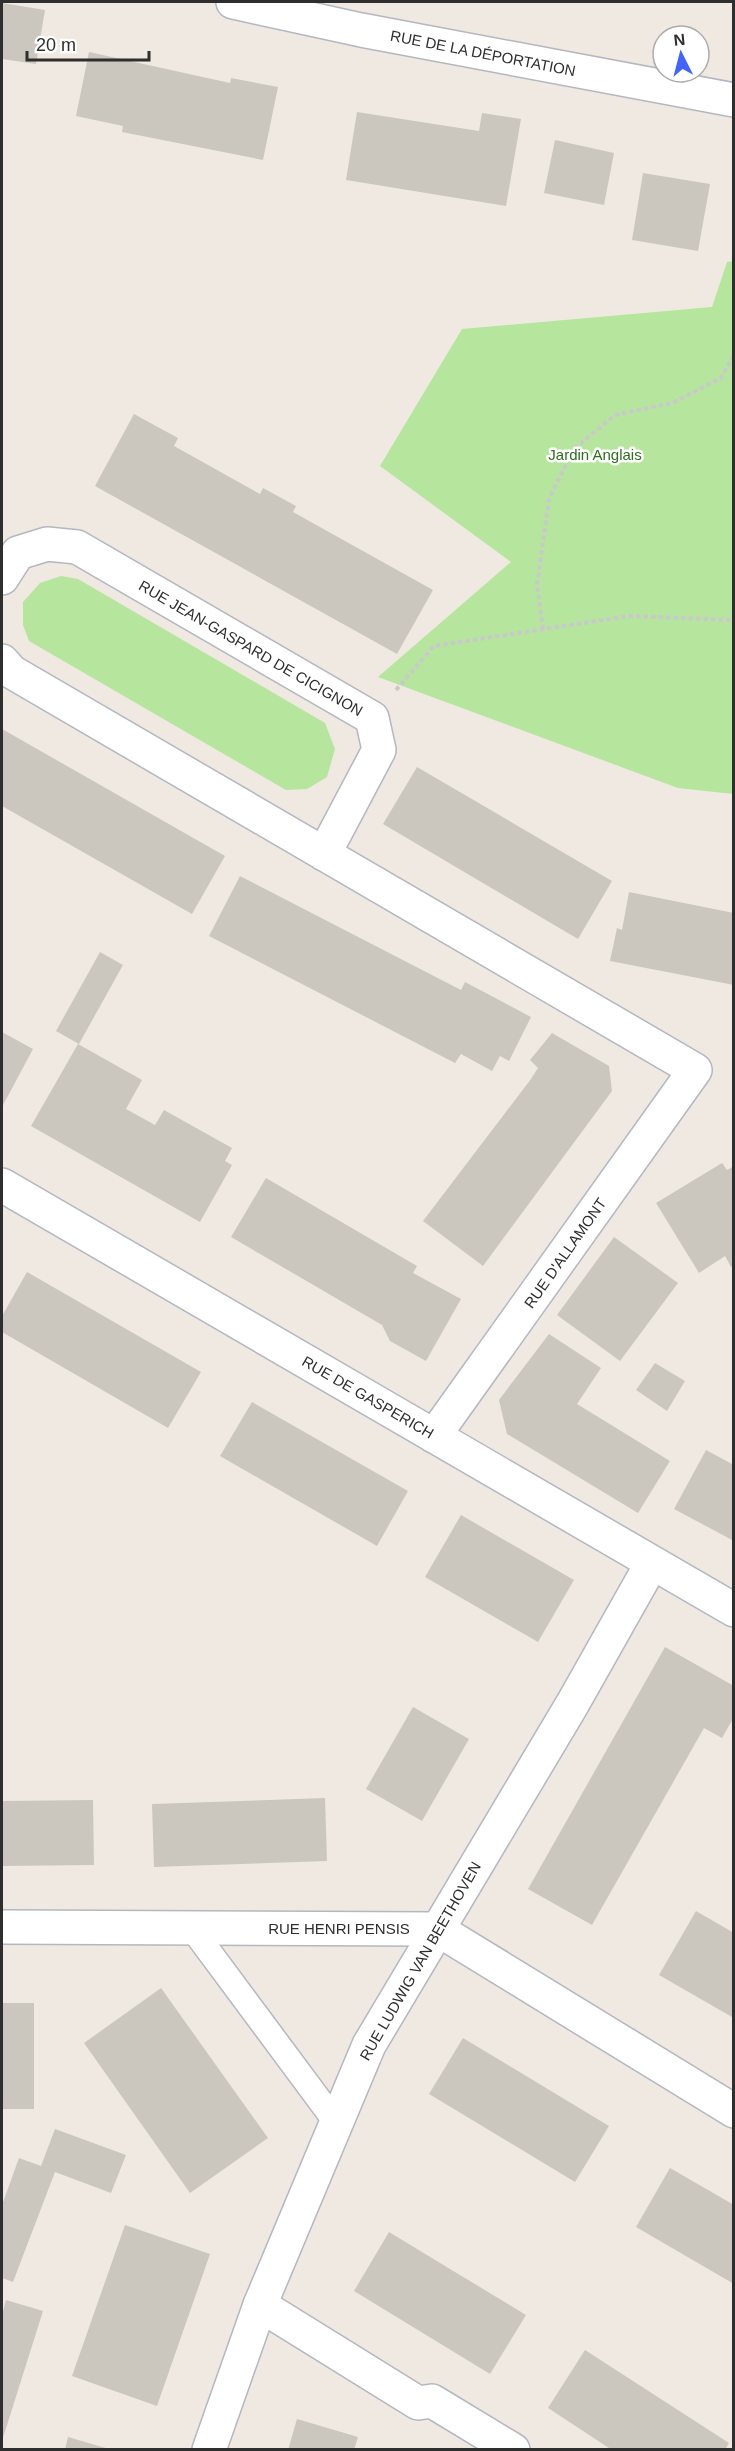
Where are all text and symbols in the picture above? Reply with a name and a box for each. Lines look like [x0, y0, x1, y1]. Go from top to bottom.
scale bar [27, 24, 148, 62]
north arrow [651, 24, 711, 84]
street label: RUE DE LA DÉPORTATION [389, 27, 577, 79]
text: N [673, 31, 686, 49]
text: 20 m [36, 35, 76, 55]
park label: Jardin Anglais [548, 446, 642, 463]
street label: RUE JEAN-GASPARD DE CICIGNON [136, 577, 366, 719]
street label: RUE D'ALLAMONT [521, 1195, 609, 1311]
street label: RUE DE GASPERICH [299, 1352, 437, 1442]
street label: RUE LUDWIG VAN BEETHOVEN [356, 1859, 484, 2063]
street label: RUE HENRI PENSIS [268, 1920, 410, 1937]

